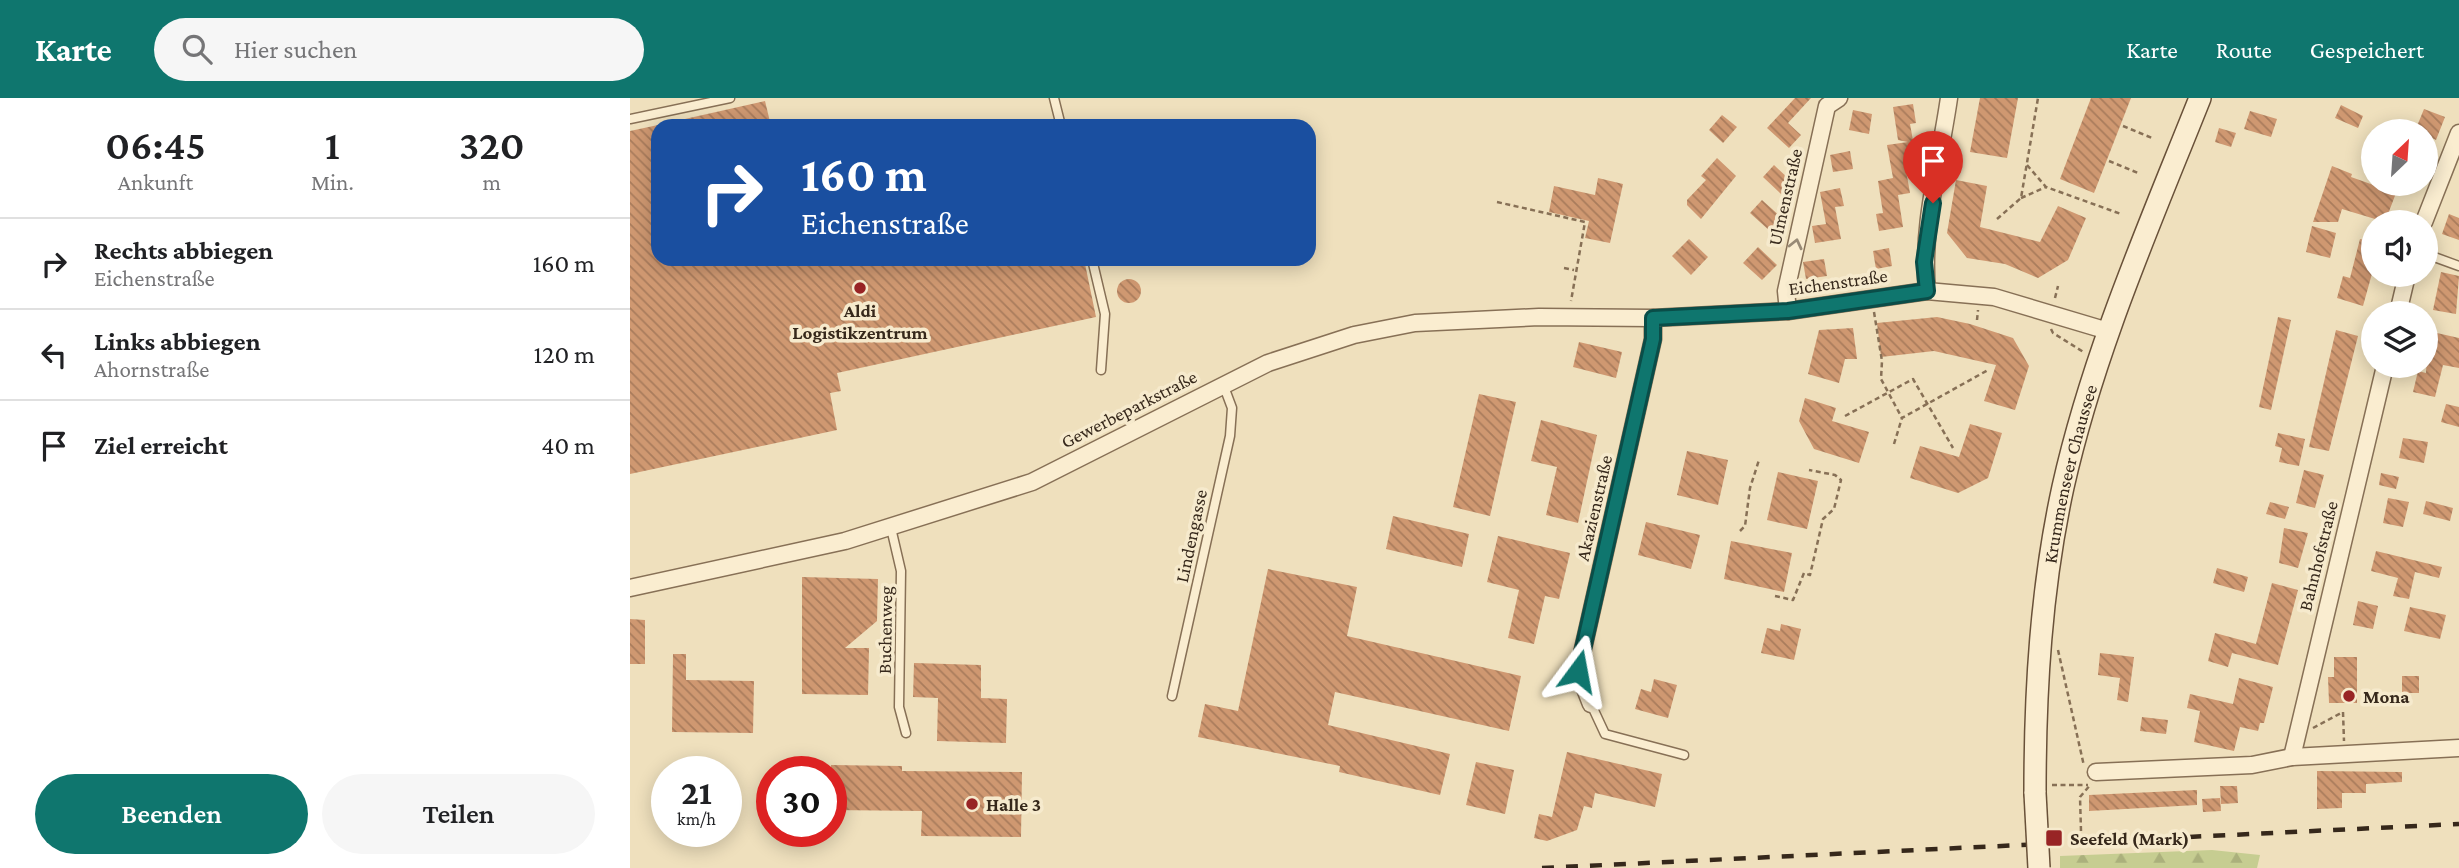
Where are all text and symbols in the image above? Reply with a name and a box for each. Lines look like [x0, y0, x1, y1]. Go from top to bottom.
search box [154, 18, 644, 81]
icon: search [178, 30, 216, 68]
text: Karte [35, 31, 112, 68]
text: Hier suchen [234, 35, 357, 64]
text: Karte [2126, 36, 2178, 63]
text: Route [2216, 36, 2272, 63]
text: Gespeichert [2310, 36, 2424, 63]
north arrow [2361, 119, 2438, 196]
map controls [2361, 119, 2438, 378]
text: 06:45 [105, 121, 206, 168]
text: 1 [325, 121, 340, 168]
text: 320 [459, 121, 525, 168]
pin [1903, 131, 1963, 203]
icon: arrive [1914, 142, 1952, 180]
street label: Ulmenstraße [1764, 146, 1806, 248]
icon: right [686, 147, 777, 238]
text: 160 m [801, 147, 927, 202]
text: Ankunft [118, 169, 193, 195]
text: Min. [311, 169, 354, 195]
text: m [483, 169, 501, 195]
text: Eichenstraße [801, 205, 969, 241]
button: sound [2361, 210, 2438, 287]
text: Rechts abbiegen [94, 236, 273, 265]
one-way arrow [1788, 238, 1802, 250]
icon: right [35, 245, 73, 283]
text: 160 m [533, 249, 595, 278]
text: Eichenstraße [94, 265, 215, 291]
street label: Eichenstraße [1787, 265, 1889, 299]
marker: Aldi Logistikzentrum [852, 280, 868, 296]
place label: Aldi Logistikzentrum [792, 300, 928, 343]
button: layers [2361, 301, 2438, 378]
text: Links abbiegen [94, 327, 261, 356]
icon: left [35, 336, 73, 374]
text: 120 m [534, 340, 595, 369]
text: Ahornstraße [94, 356, 209, 382]
street label: Gewerbeparkstraße [1058, 366, 1200, 452]
street label: Krummenseer Chaussee [2039, 382, 2101, 565]
icon: arrive [35, 427, 73, 465]
text: Ziel erreicht [94, 431, 228, 460]
text: 40 m [541, 431, 595, 460]
street label: Akazienstraße [1572, 453, 1616, 563]
street label: Lindengasse [1171, 488, 1211, 584]
street label: Bahnhofstraße [2294, 499, 2342, 613]
street label: Buchenweg [874, 586, 896, 674]
position arrow [1541, 634, 1615, 708]
place label: Mona [2363, 686, 2410, 707]
marker: Mona [2341, 688, 2357, 704]
speed limit sign: 30 [756, 756, 847, 847]
text: 21 [681, 773, 712, 812]
button: Beenden [35, 774, 308, 854]
button: Teilen [322, 774, 595, 854]
place label: Halle 3 [986, 794, 1041, 815]
marker: Halle 3 [964, 796, 980, 812]
text: km/h [677, 809, 716, 829]
marker: Seefeld (Mark) [2044, 828, 2064, 848]
place label: Seefeld (Mark) [2070, 828, 2190, 850]

